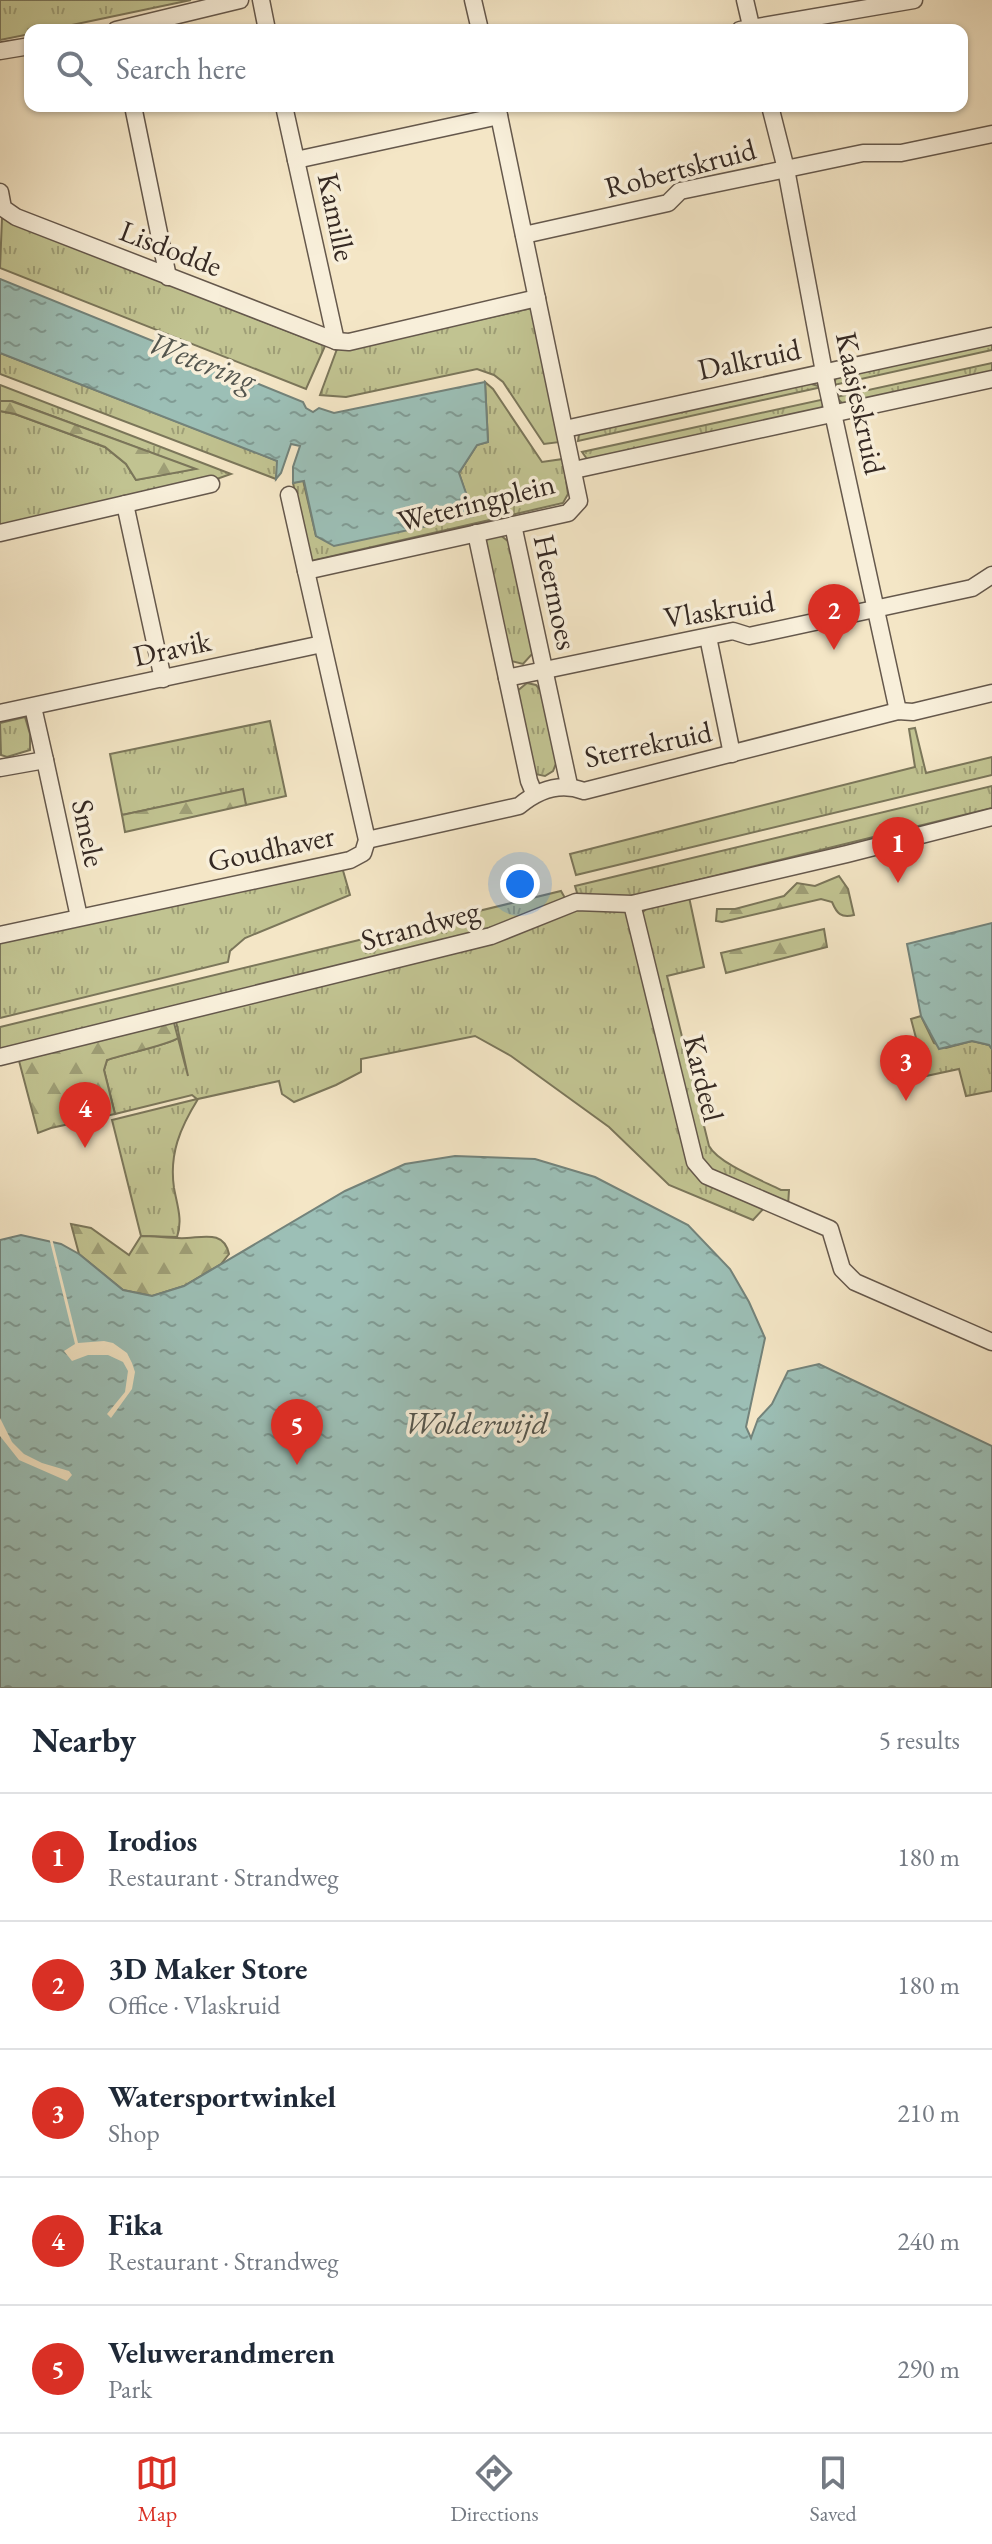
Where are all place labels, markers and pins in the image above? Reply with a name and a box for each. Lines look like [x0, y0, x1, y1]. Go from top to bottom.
pin: 2 [808, 584, 860, 650]
pin: 1 [872, 817, 924, 883]
pin: 3 [880, 1035, 932, 1101]
pin: 4 [59, 1082, 111, 1148]
pin: 5 [271, 1399, 323, 1465]

